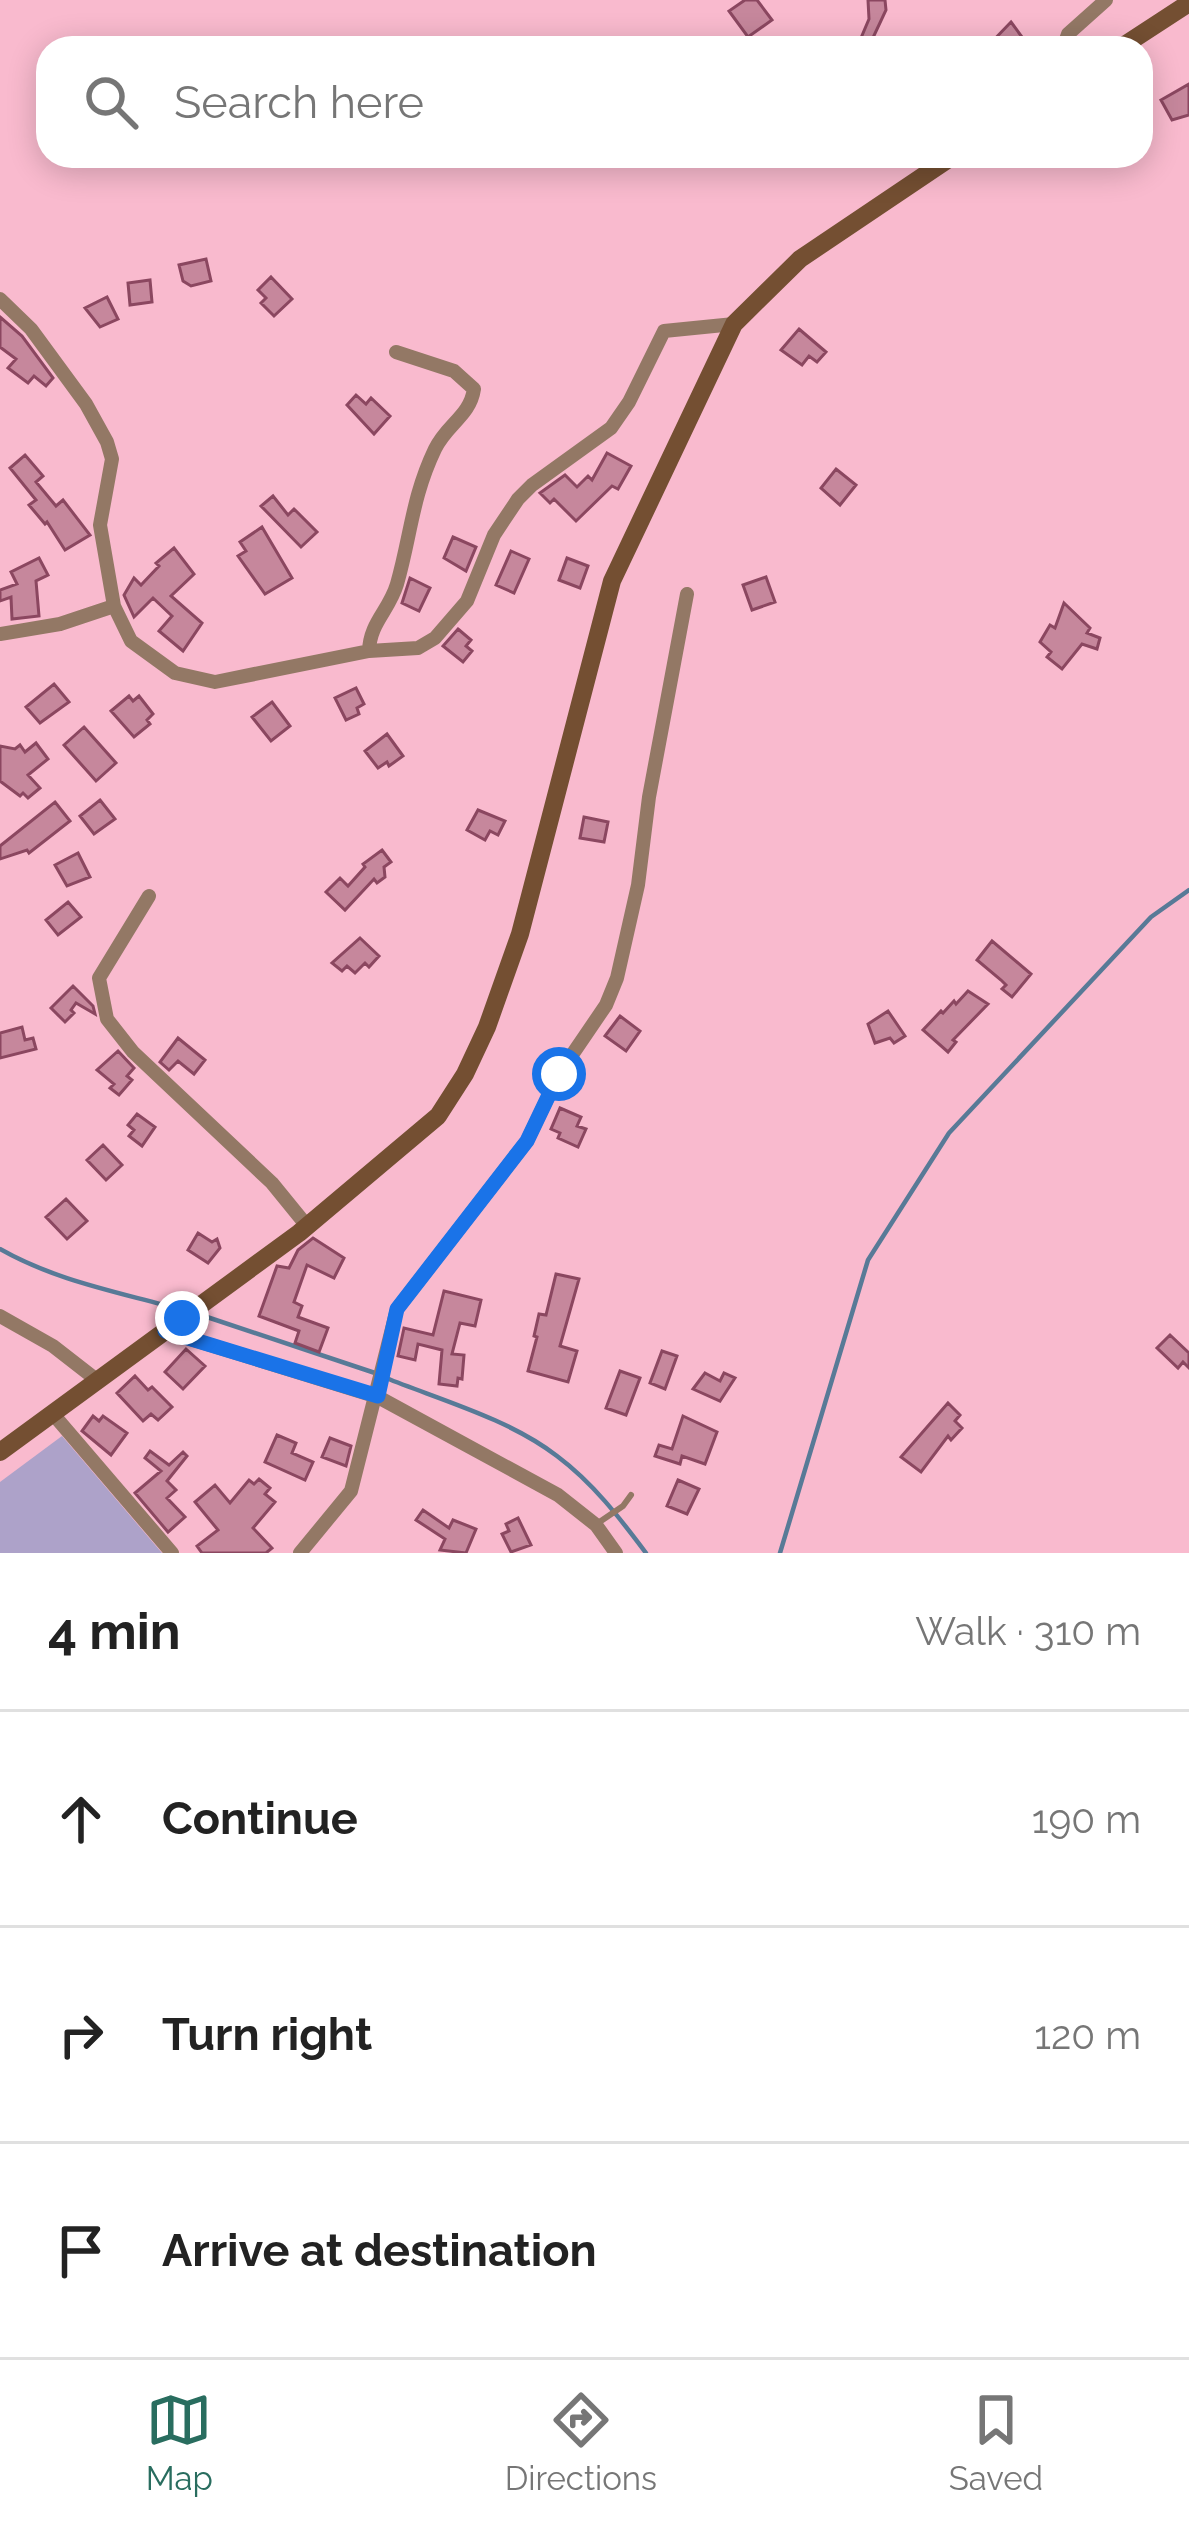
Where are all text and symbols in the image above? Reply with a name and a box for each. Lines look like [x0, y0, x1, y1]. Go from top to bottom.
search box [36, 36, 1153, 168]
icon: search [78, 69, 144, 135]
text: Search here [174, 76, 424, 129]
route start [532, 1047, 586, 1101]
route end [155, 1291, 209, 1345]
text: 4 min [48, 1601, 181, 1661]
text: Walk · 310 m [915, 1608, 1141, 1654]
icon: ahead [48, 1786, 114, 1852]
text: Continue [162, 1792, 358, 1845]
text: 190 m [1032, 1796, 1141, 1842]
icon: right [48, 2002, 114, 2068]
text: Turn right [162, 2008, 372, 2061]
text: 120 m [1034, 2012, 1141, 2058]
icon: arrive [48, 2218, 114, 2284]
text: Arrive at destination [162, 2224, 597, 2277]
tab: Map [146, 2387, 213, 2498]
tab: Directions [505, 2387, 657, 2498]
tab: Saved [949, 2387, 1043, 2498]

